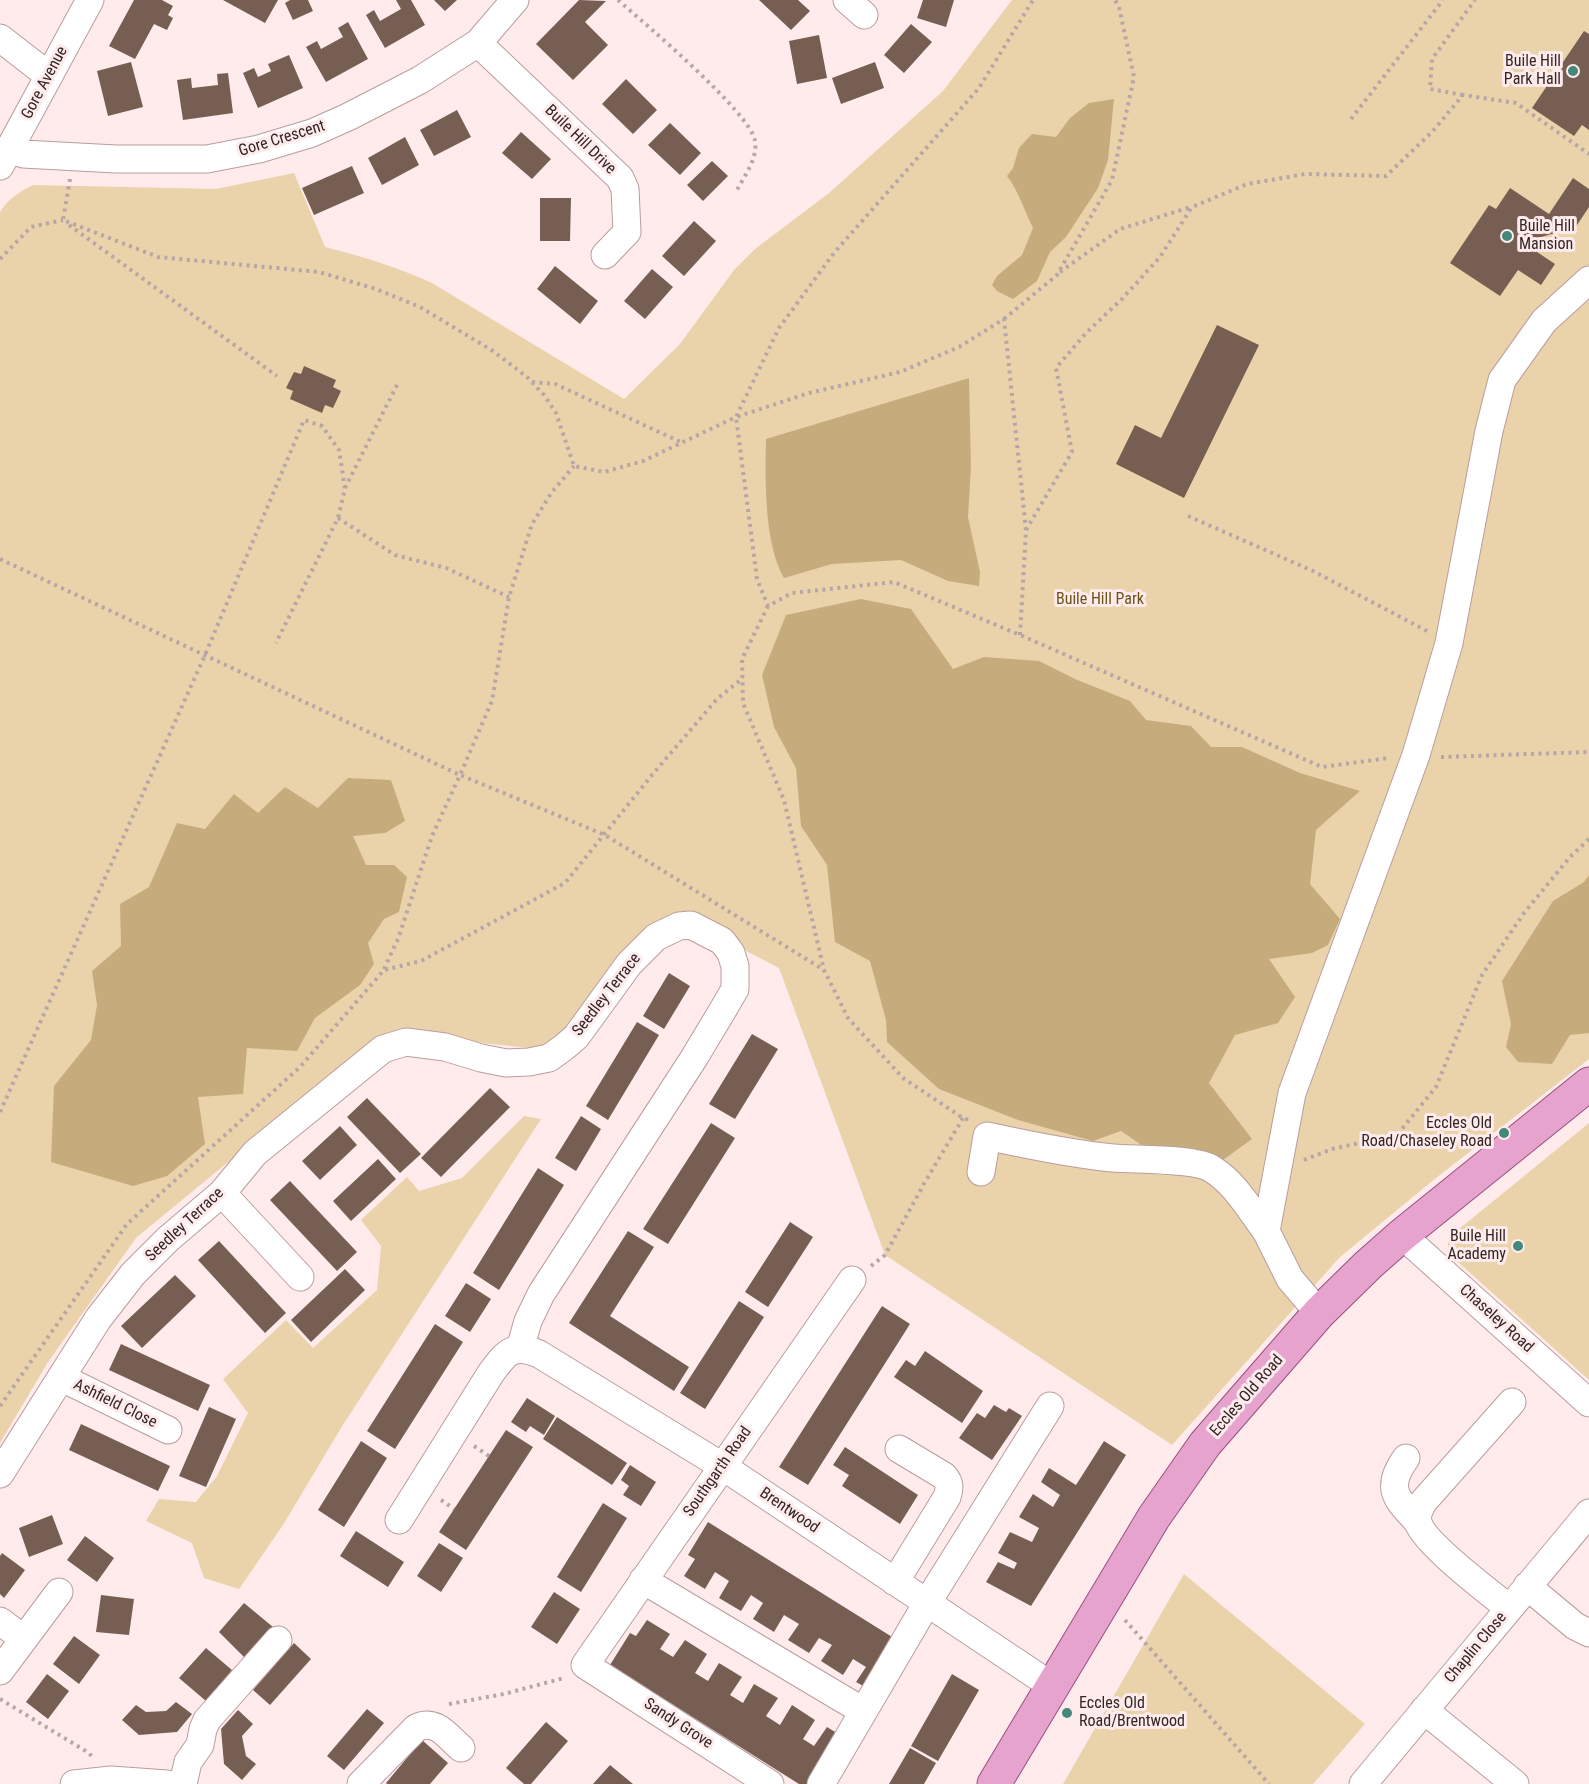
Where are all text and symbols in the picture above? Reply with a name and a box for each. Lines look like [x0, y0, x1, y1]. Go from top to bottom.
street label: Gore Avenue [18, 43, 72, 123]
place label: Buile Hill Park Hall [1504, 52, 1561, 90]
marker: Buile Hill Park Hall [1566, 64, 1580, 78]
street label: Buile Hill Drive [540, 101, 620, 179]
street label: Gore Crescent [236, 117, 328, 161]
place label: Buile Hill Mansion [1519, 217, 1575, 255]
marker: Buile Hill Mansion [1500, 229, 1514, 243]
park label: Buile Hill Park [1056, 590, 1144, 610]
street label: Seedley Terrace [569, 950, 645, 1040]
place label: Eccles Old Road/Chaseley Road [1361, 1114, 1492, 1152]
marker: Eccles Old Road/Chaseley Road [1497, 1126, 1511, 1140]
street label: Seedley Terrace [142, 1184, 228, 1266]
place label: Buile Hill Academy [1448, 1227, 1506, 1265]
marker: Buile Hill Academy [1511, 1239, 1525, 1253]
street label: Chaseley Road [1455, 1281, 1537, 1357]
street label: Eccles Old Road [1206, 1351, 1288, 1441]
street label: Ashfield Close [70, 1376, 160, 1432]
street label: Southgarth Road [680, 1423, 756, 1521]
street label: Brentwood [756, 1484, 822, 1538]
street label: Chaplin Close [1441, 1609, 1511, 1687]
place label: Eccles Old Road/Brentwood [1079, 1694, 1185, 1732]
street label: Sandy Grove [640, 1695, 716, 1753]
marker: Eccles Old Road/Brentwood [1060, 1706, 1074, 1720]

